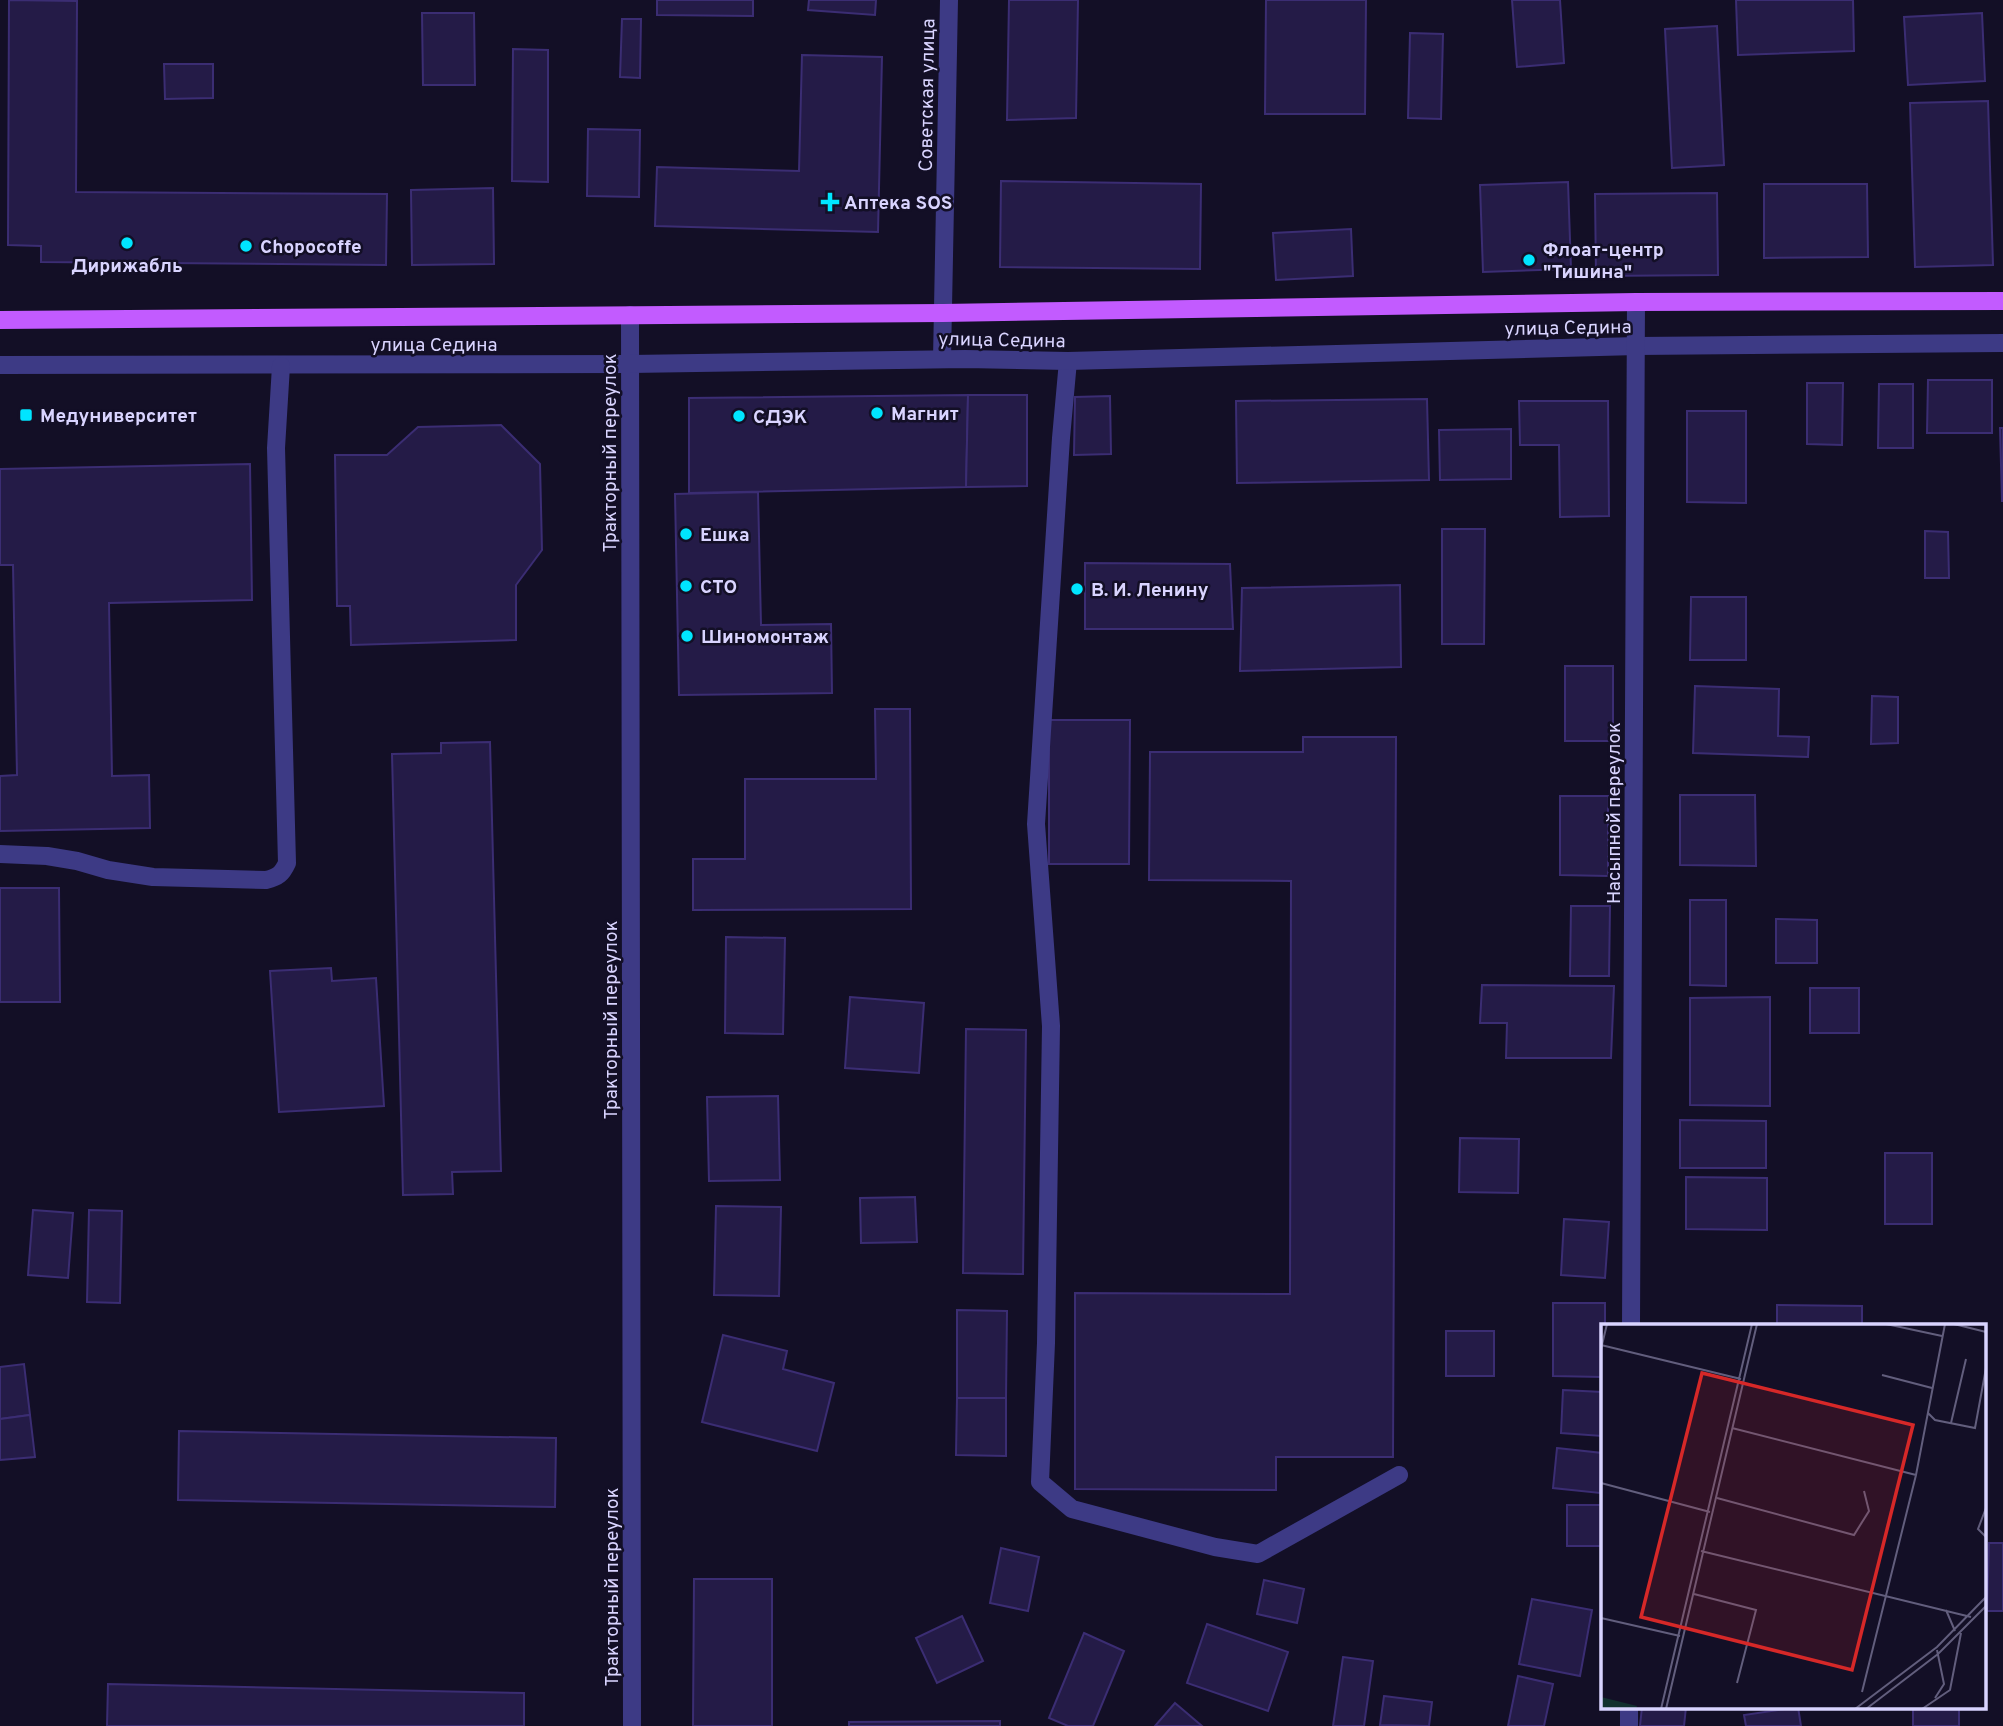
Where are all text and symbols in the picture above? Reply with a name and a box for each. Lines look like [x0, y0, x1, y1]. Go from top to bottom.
street label: Советская улица [915, 18, 941, 172]
place label: Аптека SOS [844, 192, 953, 216]
marker: Аптека SOS [822, 194, 838, 210]
marker: Дирижабль [119, 235, 135, 251]
place label: Chopocoffe [260, 236, 362, 260]
marker: Chopocoffe [238, 238, 254, 254]
place label: Флоат-центр "Тишина" [1543, 239, 1664, 285]
marker: Флоат-центр "Тишина" [1521, 252, 1537, 268]
place label: Дирижабль [71, 255, 183, 279]
street label: улица Седина [1504, 316, 1632, 342]
street label: улица Седина [938, 328, 1066, 354]
street label: улица Седина [370, 334, 498, 358]
street label: Тракторный переулок [599, 353, 623, 552]
place label: Магнит [891, 403, 959, 427]
place label: Медуниверситет [40, 405, 197, 429]
marker: Магнит [869, 405, 885, 421]
place label: СДЭК [753, 406, 807, 430]
marker: Медуниверситет [18, 407, 34, 423]
marker: СДЭК [731, 408, 747, 424]
place label: Ешка [700, 524, 750, 548]
marker: Ешка [678, 526, 694, 542]
place label: СТО [700, 576, 737, 600]
marker: СТО [678, 578, 694, 594]
place label: В. И. Ленину [1091, 579, 1209, 603]
marker: В. И. Ленину [1069, 581, 1085, 597]
place label: Шиномонтаж [701, 626, 829, 650]
marker: Шиномонтаж [679, 628, 695, 644]
street label: Насыпной переулок [1603, 722, 1627, 904]
street label: Тракторный переулок [600, 920, 624, 1119]
inset map [1601, 1324, 1986, 1708]
street label: Тракторный переулок [601, 1487, 625, 1686]

